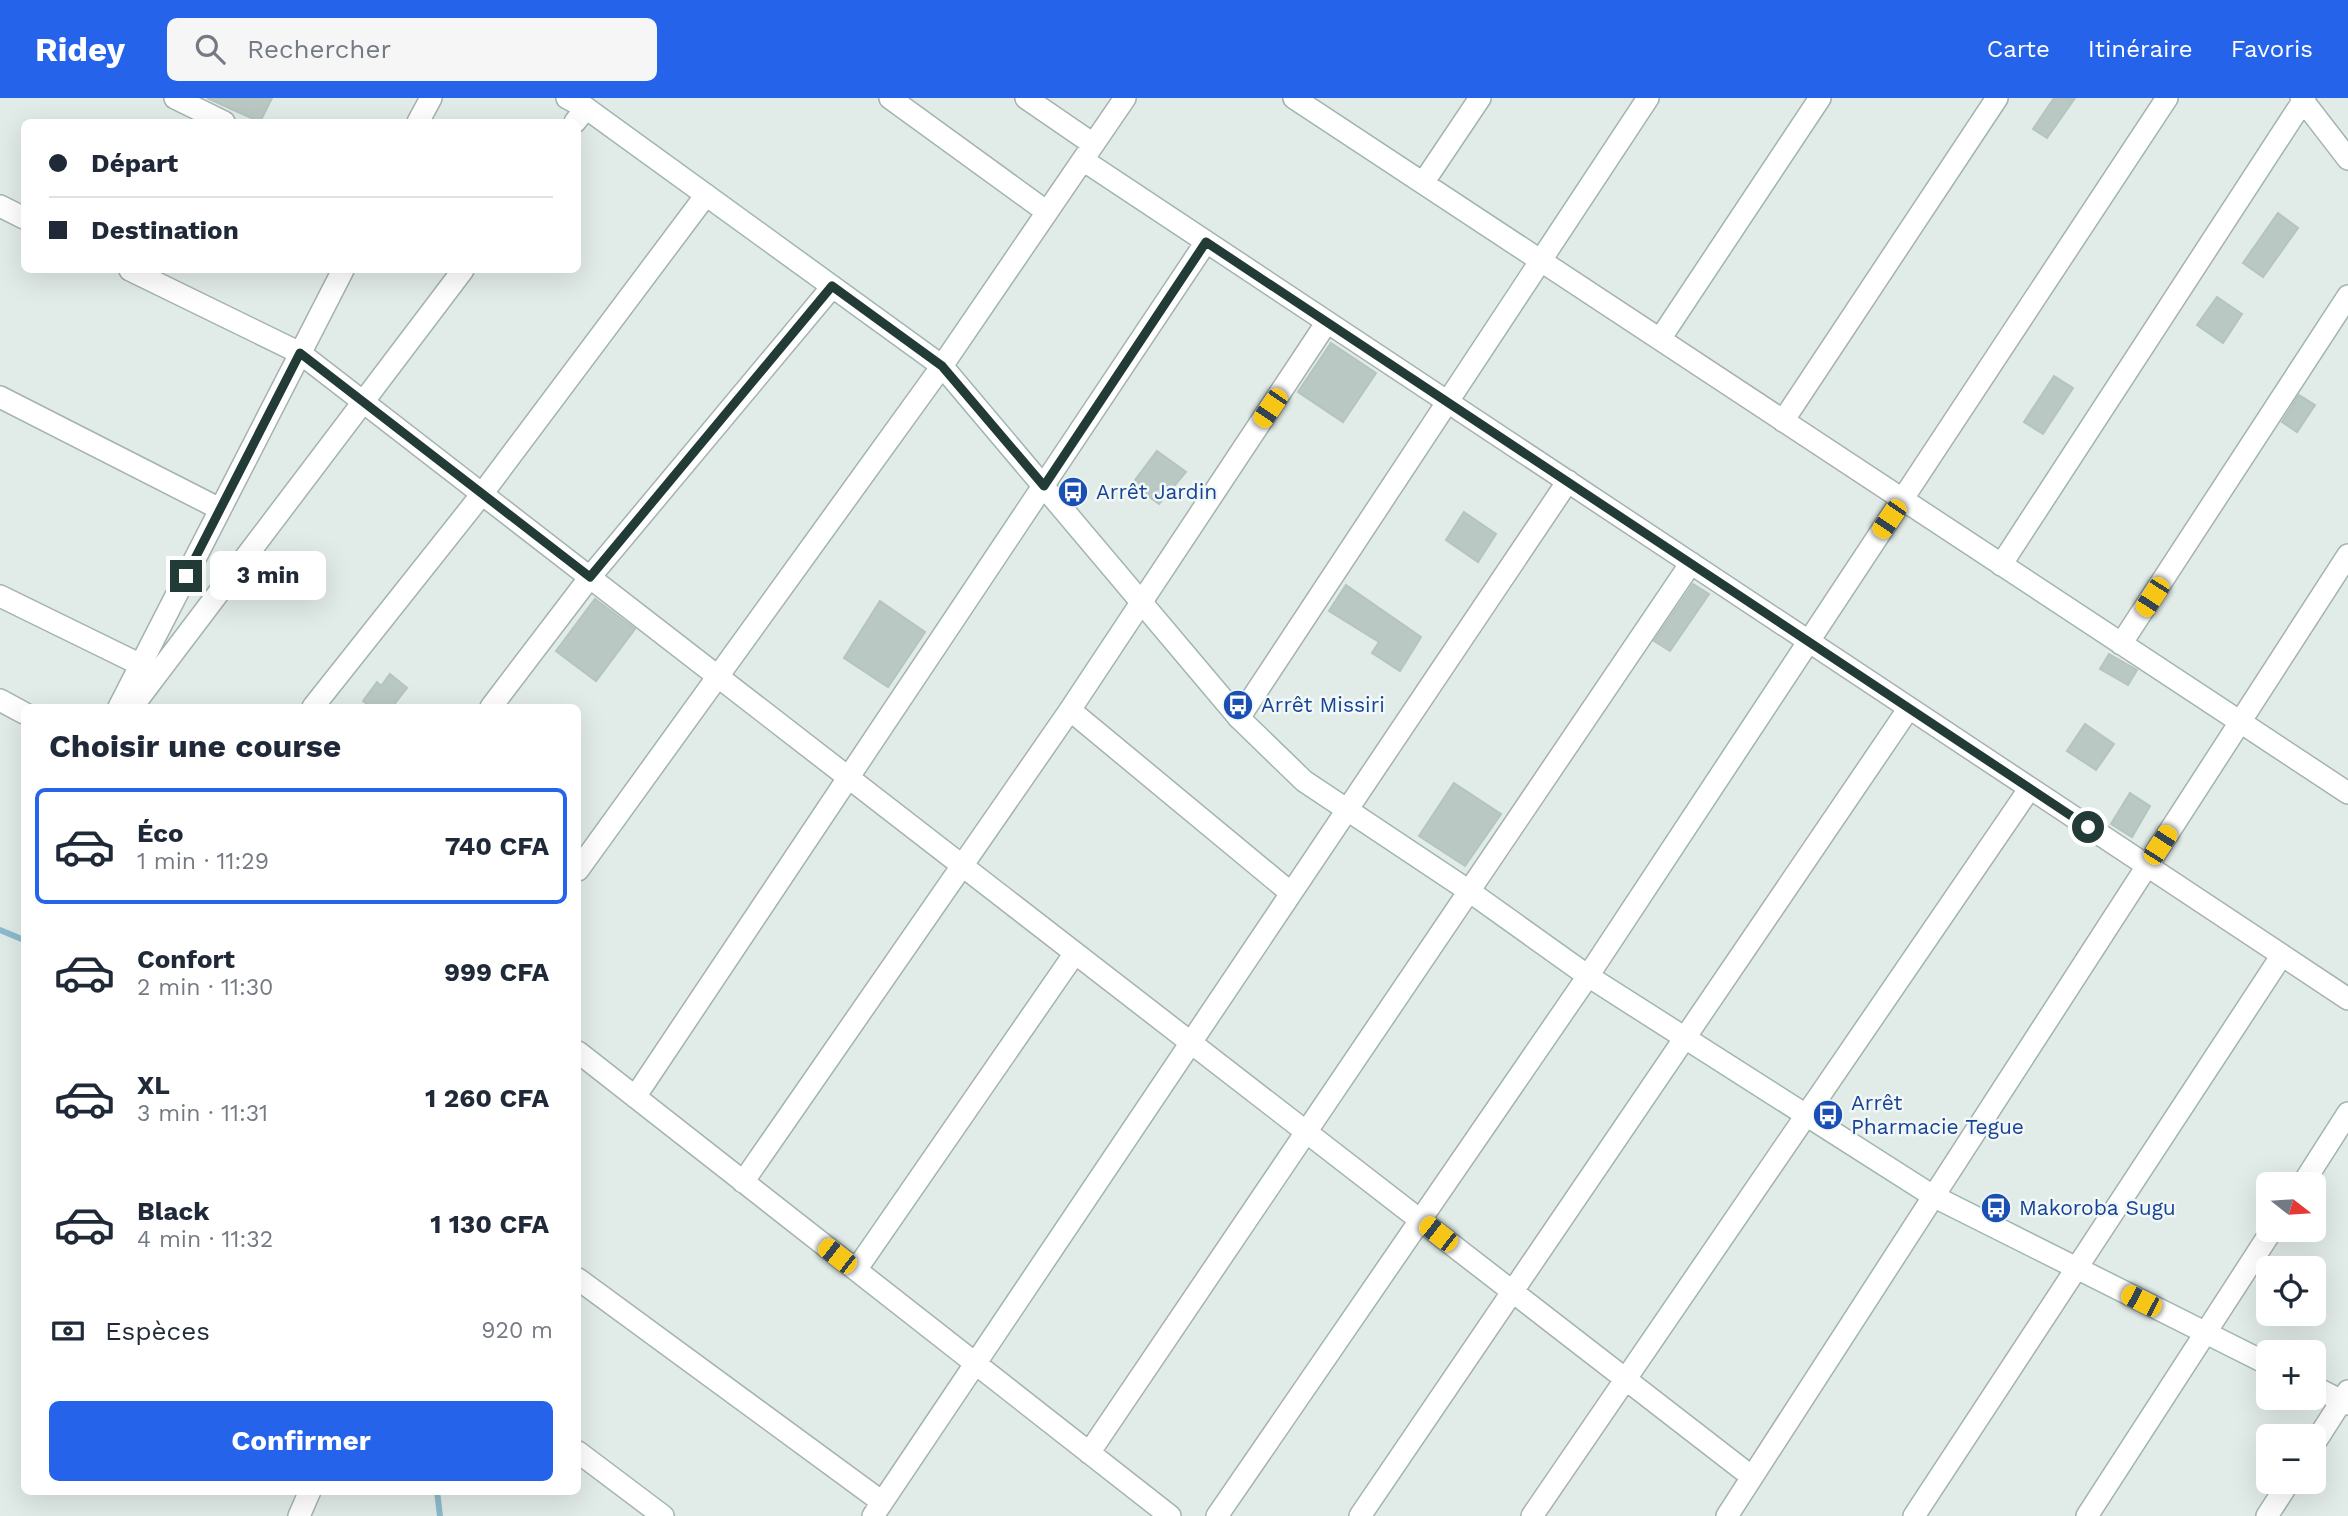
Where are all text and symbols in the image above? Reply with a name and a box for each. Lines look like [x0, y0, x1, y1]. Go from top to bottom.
search box [167, 18, 657, 81]
text: Ridey [35, 30, 125, 69]
icon: search [191, 30, 229, 68]
text: Rechercher [247, 34, 391, 64]
text: Carte [1987, 35, 2050, 63]
text: Itinéraire [2088, 35, 2193, 63]
text: Favoris [2231, 35, 2313, 63]
text: Départ [91, 148, 178, 178]
text: Destination [91, 215, 239, 245]
car [1250, 385, 1291, 431]
bus stop icon: Arrêt Jardin [1056, 475, 1090, 509]
place label: Arrêt Jardin [1096, 479, 1217, 504]
car [1869, 496, 1910, 542]
callout: 3 min [210, 552, 326, 601]
route end [170, 560, 202, 592]
text: 3 min [237, 562, 299, 589]
car [2132, 574, 2173, 620]
bus stop icon: Arrêt Missiri [1221, 688, 1255, 722]
place label: Arrêt Missiri [1261, 692, 1385, 717]
text: Choisir une course [49, 727, 341, 765]
route start [2072, 811, 2104, 843]
icon: car [53, 815, 116, 878]
text: Éco [137, 818, 184, 848]
car [2140, 822, 2181, 868]
text: 740 CFA [445, 831, 549, 861]
text: 1 min · 11:29 [137, 848, 269, 875]
icon: car [53, 941, 116, 1004]
text: Confort [137, 944, 235, 974]
text: 999 CFA [444, 957, 549, 987]
text: 2 min · 11:30 [137, 974, 273, 1001]
icon: car [53, 1067, 116, 1130]
text: XL [137, 1070, 170, 1100]
text: 1 260 CFA [425, 1083, 549, 1113]
place label: Arrêt Pharmacie Tegue [1851, 1090, 2024, 1139]
bus stop icon: Arrêt Pharmacie Tegue [1811, 1098, 1845, 1132]
text: 3 min · 11:31 [137, 1100, 268, 1127]
north arrow [2256, 1172, 2326, 1242]
map controls [2256, 1172, 2326, 1494]
bus stop icon: Makoroba Sugu [1979, 1191, 2013, 1225]
icon: car [53, 1193, 116, 1256]
place label: Makoroba Sugu [2019, 1195, 2176, 1220]
text: Black [137, 1196, 209, 1226]
text: 1 130 CFA [430, 1209, 549, 1239]
car [1415, 1213, 1462, 1255]
text: 4 min · 11:32 [137, 1226, 273, 1253]
car [814, 1235, 861, 1277]
button: locate [2256, 1256, 2326, 1326]
car [2118, 1282, 2165, 1320]
icon: cash [49, 1312, 87, 1350]
text: Espèces [105, 1316, 210, 1346]
text: 920 m [481, 1317, 553, 1344]
button: + [2256, 1340, 2326, 1410]
button: Confirmer [49, 1401, 553, 1481]
button: − [2256, 1424, 2326, 1494]

